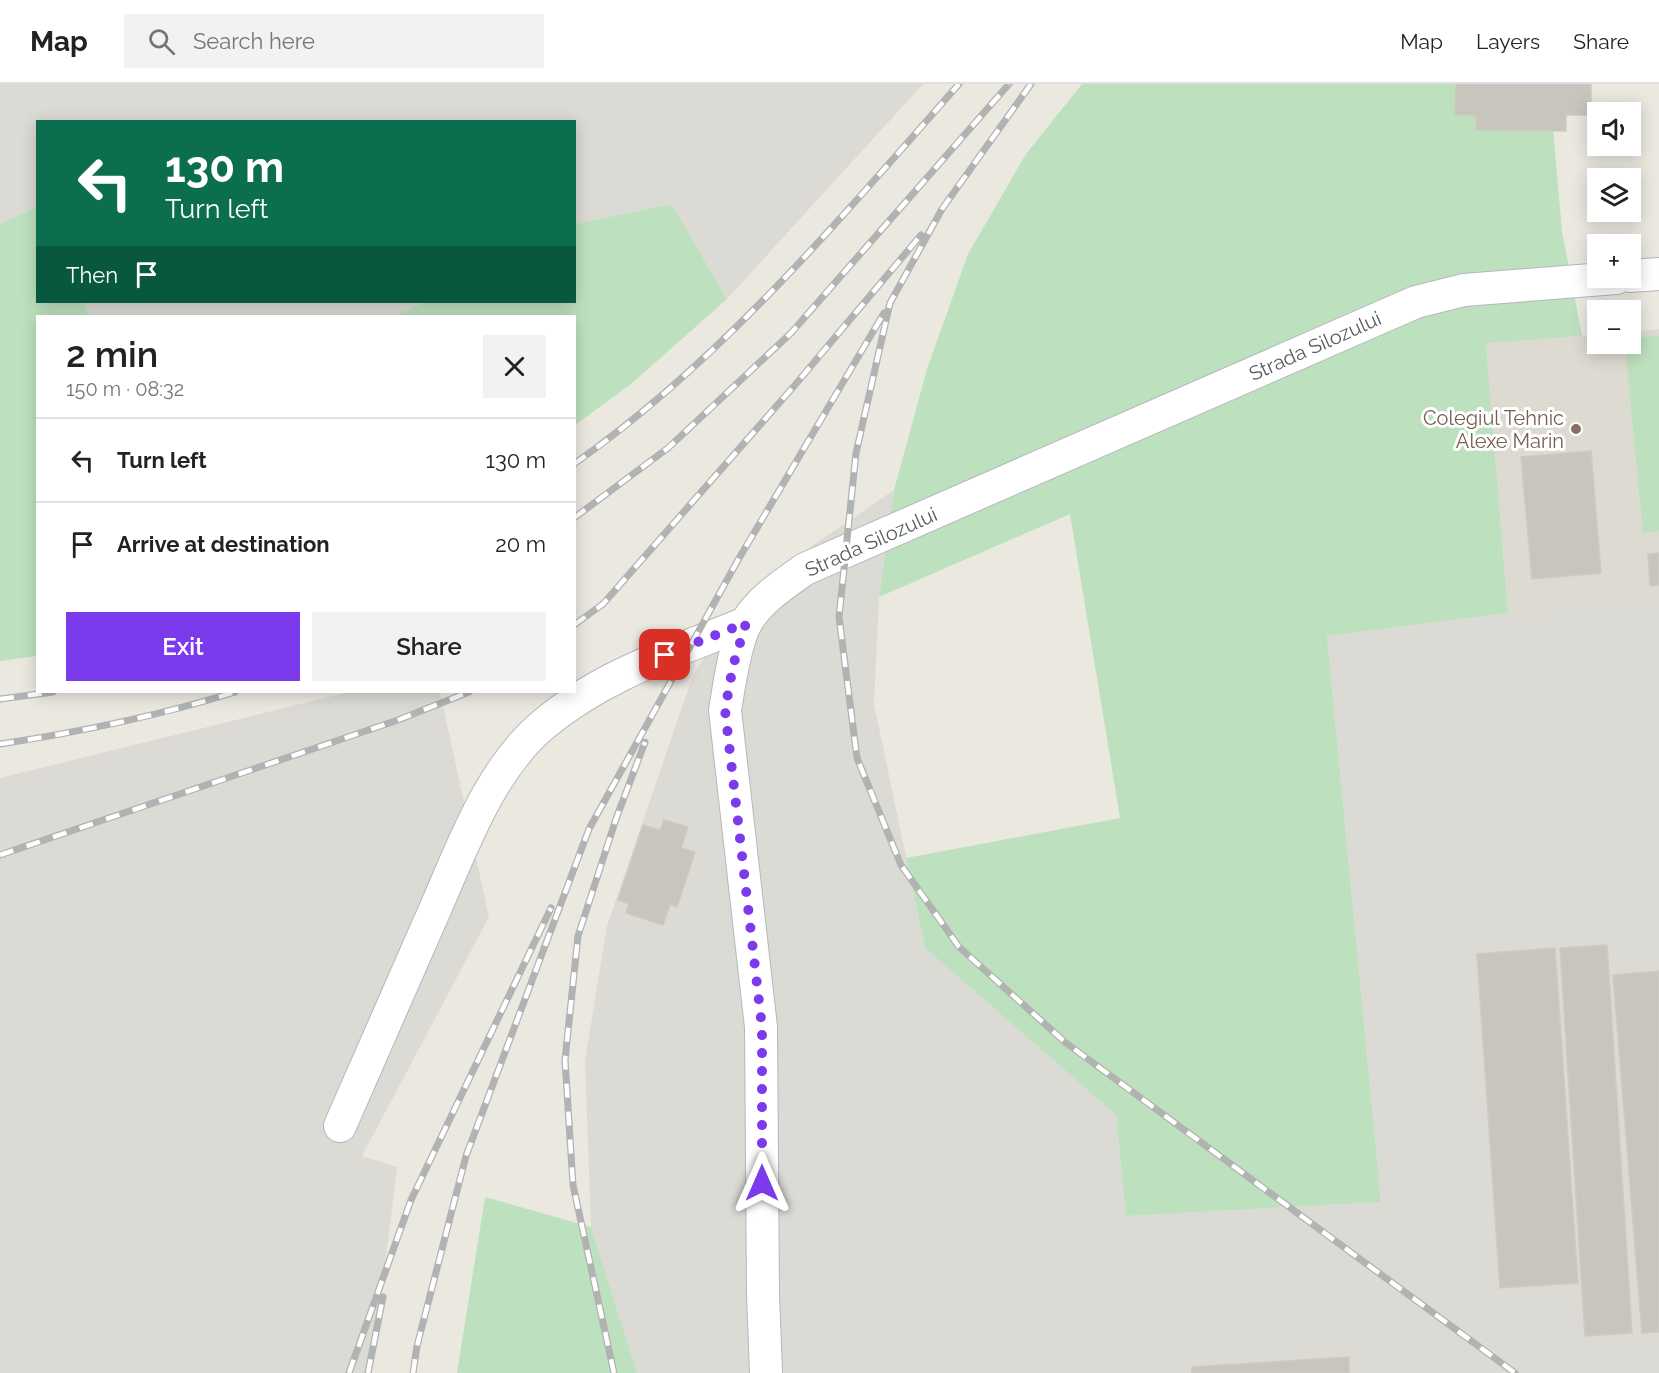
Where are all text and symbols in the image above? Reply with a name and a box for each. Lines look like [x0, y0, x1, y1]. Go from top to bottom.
search box [124, 14, 544, 68]
text: Map [30, 25, 88, 58]
icon: search [145, 25, 178, 58]
text: Search here [193, 28, 315, 54]
text: Map [1400, 29, 1443, 54]
text: Layers [1476, 29, 1540, 54]
text: Share [1573, 29, 1629, 54]
map controls [1587, 102, 1641, 354]
button: sound [1587, 102, 1641, 156]
text: 130 m [165, 143, 284, 192]
icon: left [66, 144, 144, 222]
button: layers [1587, 168, 1641, 222]
text: Turn left [165, 193, 268, 224]
button: + [1587, 234, 1641, 288]
icon: arrive [130, 258, 163, 291]
text: Then [66, 262, 118, 288]
button: − [1587, 300, 1641, 354]
street label: Strada Silozului [1245, 306, 1385, 386]
text: 2 min [66, 333, 158, 375]
button: close [483, 335, 546, 398]
text: 150 m · 08:32 [66, 377, 184, 401]
place label: Colegiul Tehnic Alexe Marin [1423, 406, 1564, 453]
marker: Colegiul Tehnic Alexe Marin [1569, 422, 1583, 436]
icon: left [66, 444, 99, 477]
text: Turn left [117, 447, 207, 473]
text: 130 m [486, 447, 546, 473]
street label: Strada Silozului [801, 502, 941, 582]
icon: arrive [66, 528, 99, 561]
text: Arrive at destination [117, 531, 330, 557]
text: 20 m [495, 531, 546, 557]
button: Exit [66, 612, 300, 681]
button: Share [312, 612, 546, 681]
pin [639, 629, 690, 680]
icon: arrive [648, 638, 681, 671]
position arrow [730, 1151, 794, 1215]

